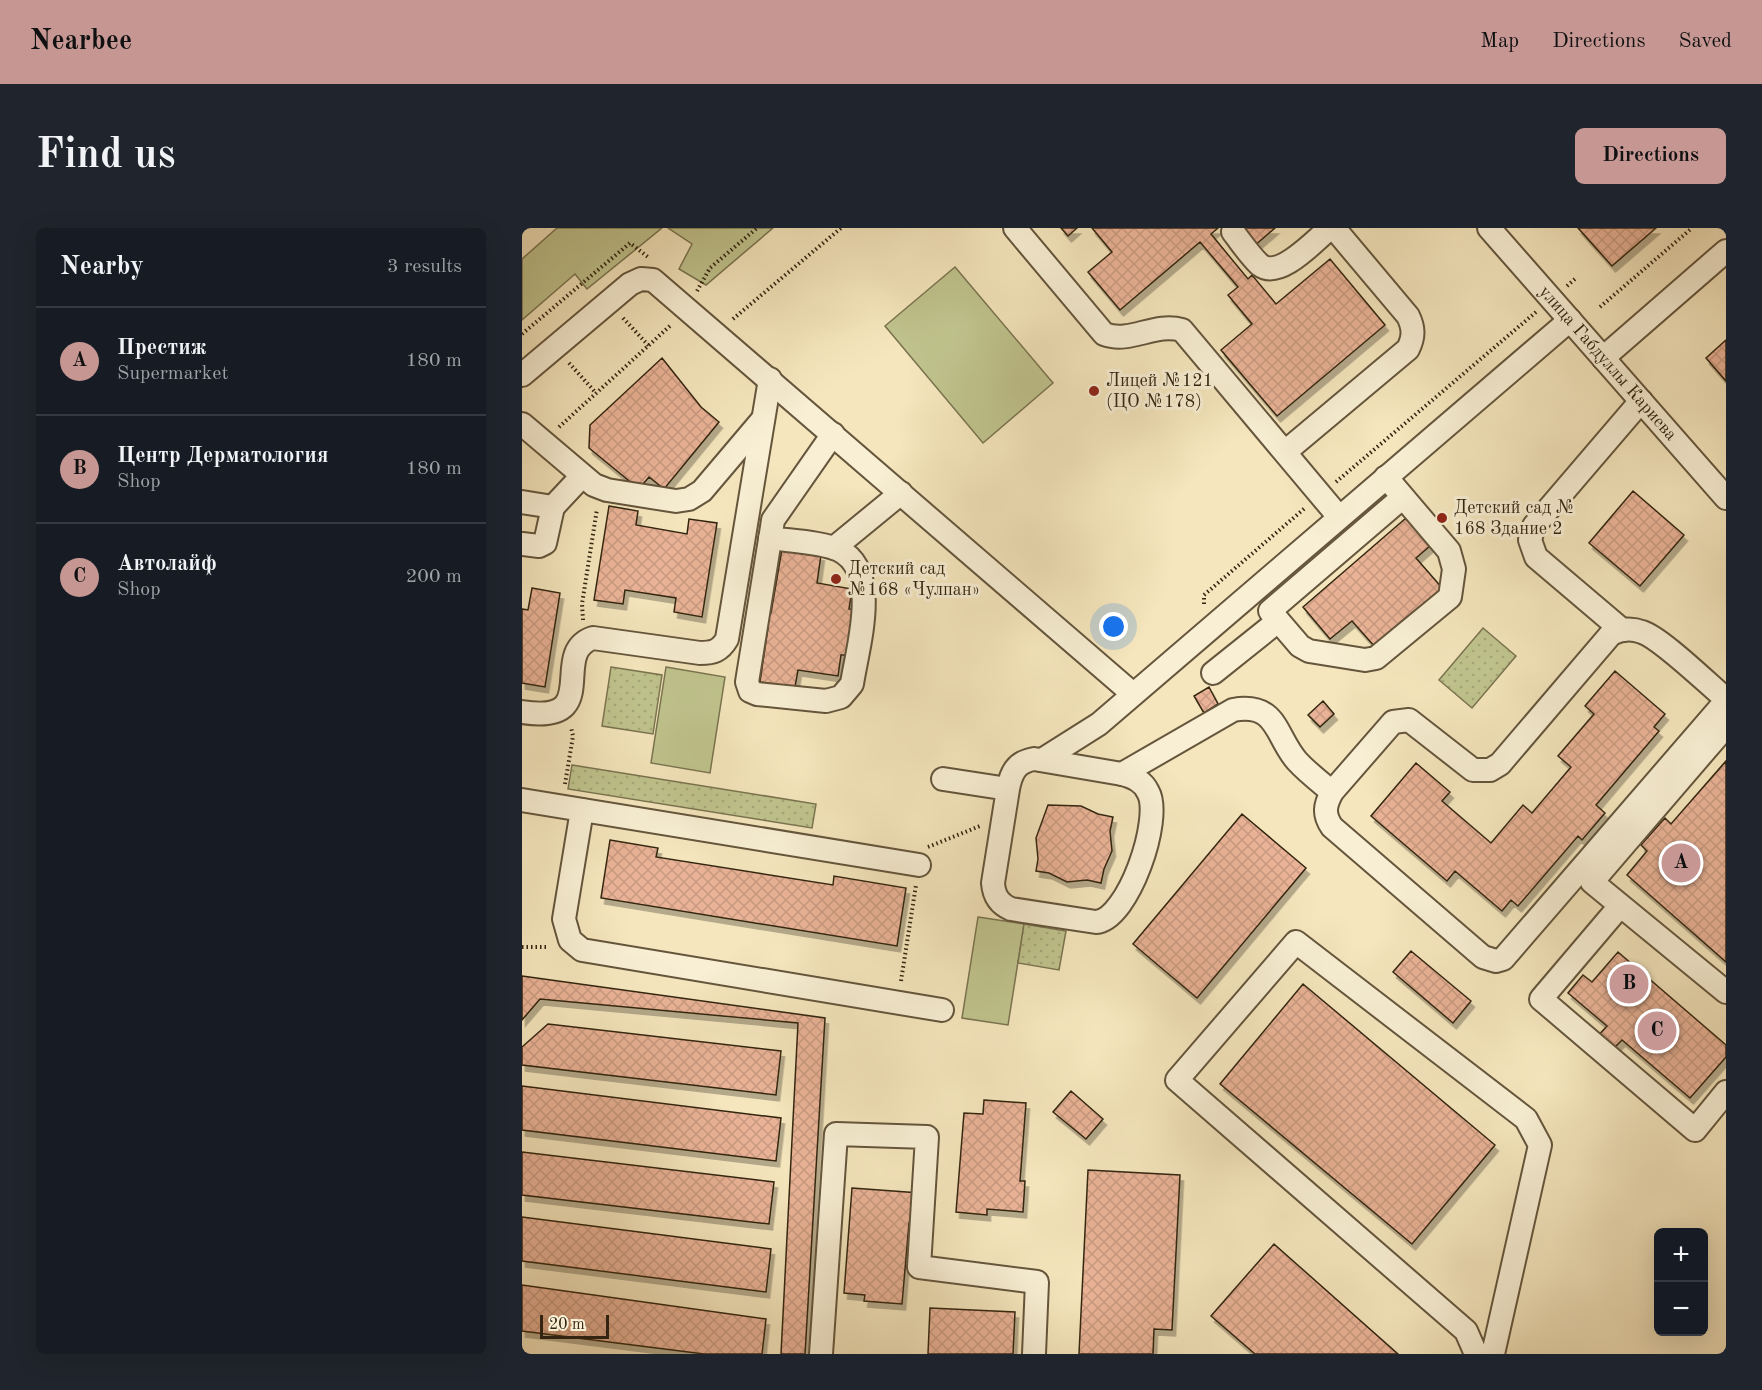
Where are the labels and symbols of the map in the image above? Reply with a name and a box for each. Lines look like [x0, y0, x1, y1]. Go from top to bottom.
street label: улица Габдуллы Кариева [1535, 283, 1680, 444]
place label: Лицей №121 (ЦО №178) [1106, 372, 1213, 411]
marker: Лицей №121 (ЦО №178) [1087, 384, 1101, 398]
place label: Детский сад № 168 Здание 2 [1454, 499, 1575, 538]
marker: Детский сад № 168 Здание 2 [1435, 511, 1449, 525]
place label: Детский сад №168 «Чулпан» [848, 560, 980, 599]
marker: Детский сад №168 «Чулпан» [829, 572, 843, 586]
your location [1099, 612, 1128, 641]
pin: A [1662, 840, 1700, 886]
pin: B [1610, 962, 1648, 1006]
pin: C [1638, 1008, 1676, 1054]
scale bar [540, 1312, 609, 1340]

